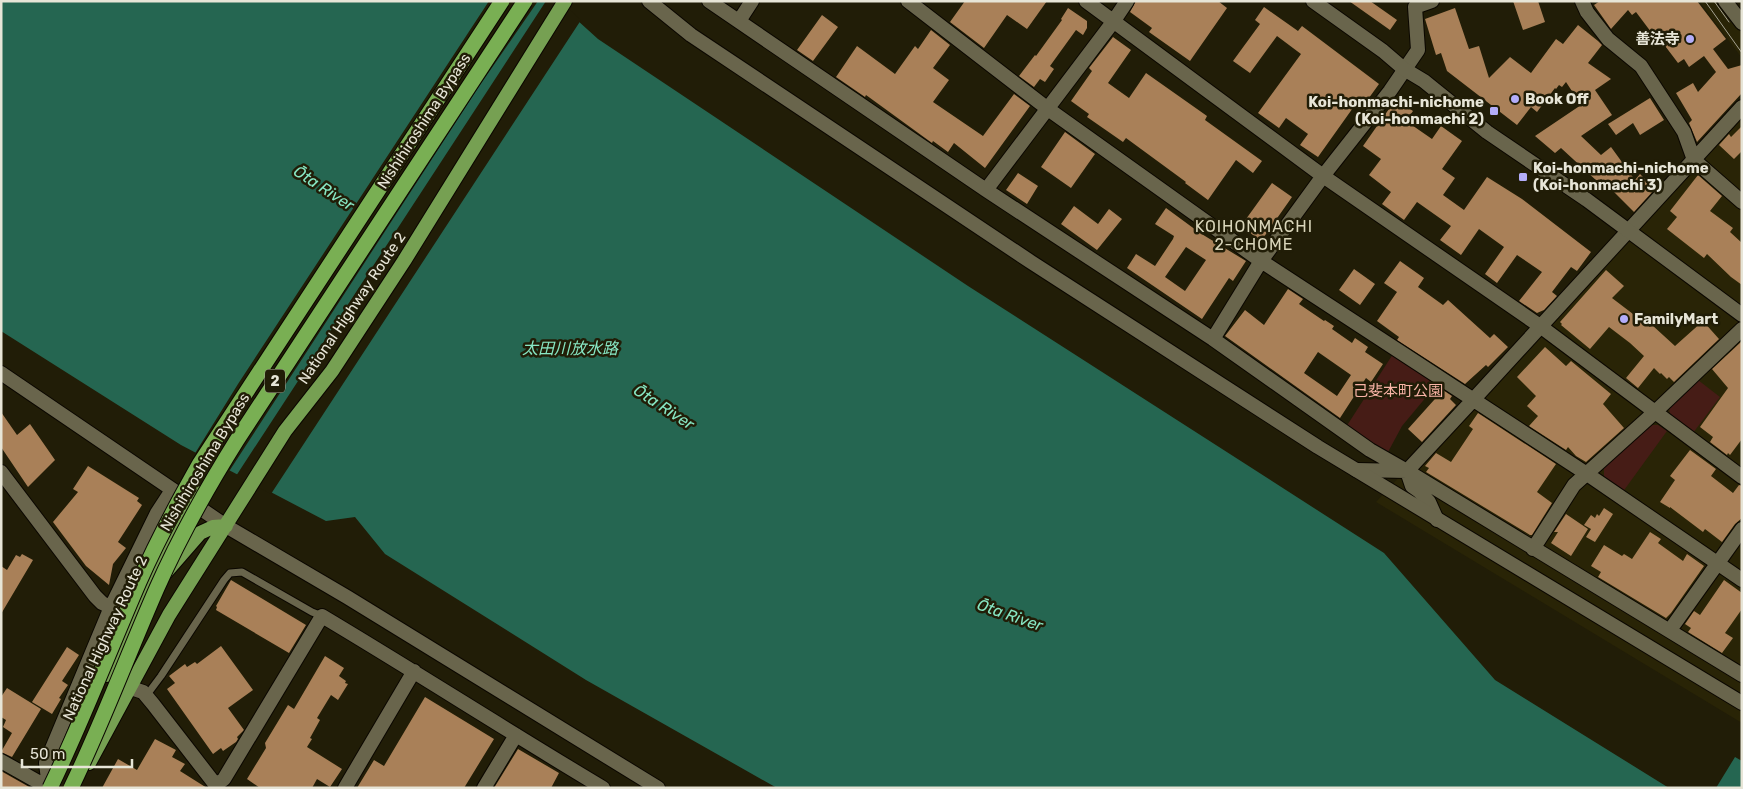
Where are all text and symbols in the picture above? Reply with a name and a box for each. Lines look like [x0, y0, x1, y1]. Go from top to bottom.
place label: 善法寺 [1635, 30, 1680, 48]
marker: 善法寺 [1684, 33, 1696, 45]
street label: Nishihiroshima Bypass [373, 50, 475, 192]
place label: Book Off [1525, 90, 1589, 108]
place label: Koi-honmachi-nichome (Koi-honmachi 2) [1308, 93, 1484, 128]
marker: Book Off [1509, 93, 1521, 105]
marker: Koi-honmachi-nichome (Koi-honmachi 2) [1488, 105, 1500, 117]
place label: Koi-honmachi-nichome (Koi-honmachi 3) [1533, 159, 1709, 194]
water label: Ōta River [290, 161, 359, 215]
marker: Koi-honmachi-nichome (Koi-honmachi 3) [1517, 171, 1529, 183]
district label: KOIHONMACHI 2-CHOME [1195, 217, 1313, 254]
street label: National Highway Route 2 [294, 228, 410, 387]
place label: FamilyMart [1634, 310, 1718, 328]
marker: FamilyMart [1618, 313, 1630, 325]
water label: 太田川放水路 [522, 339, 620, 358]
road number: 2 [265, 370, 285, 392]
water label: Ōta River [630, 380, 699, 434]
park label: 己斐本町公園 [1353, 382, 1443, 400]
street label: Nishihiroshima Bypass [157, 389, 254, 534]
street label: National Highway Route 2 [59, 553, 151, 723]
water label: Ōta River [975, 595, 1046, 635]
scale bar [22, 736, 132, 768]
text: 50 m [30, 745, 65, 763]

